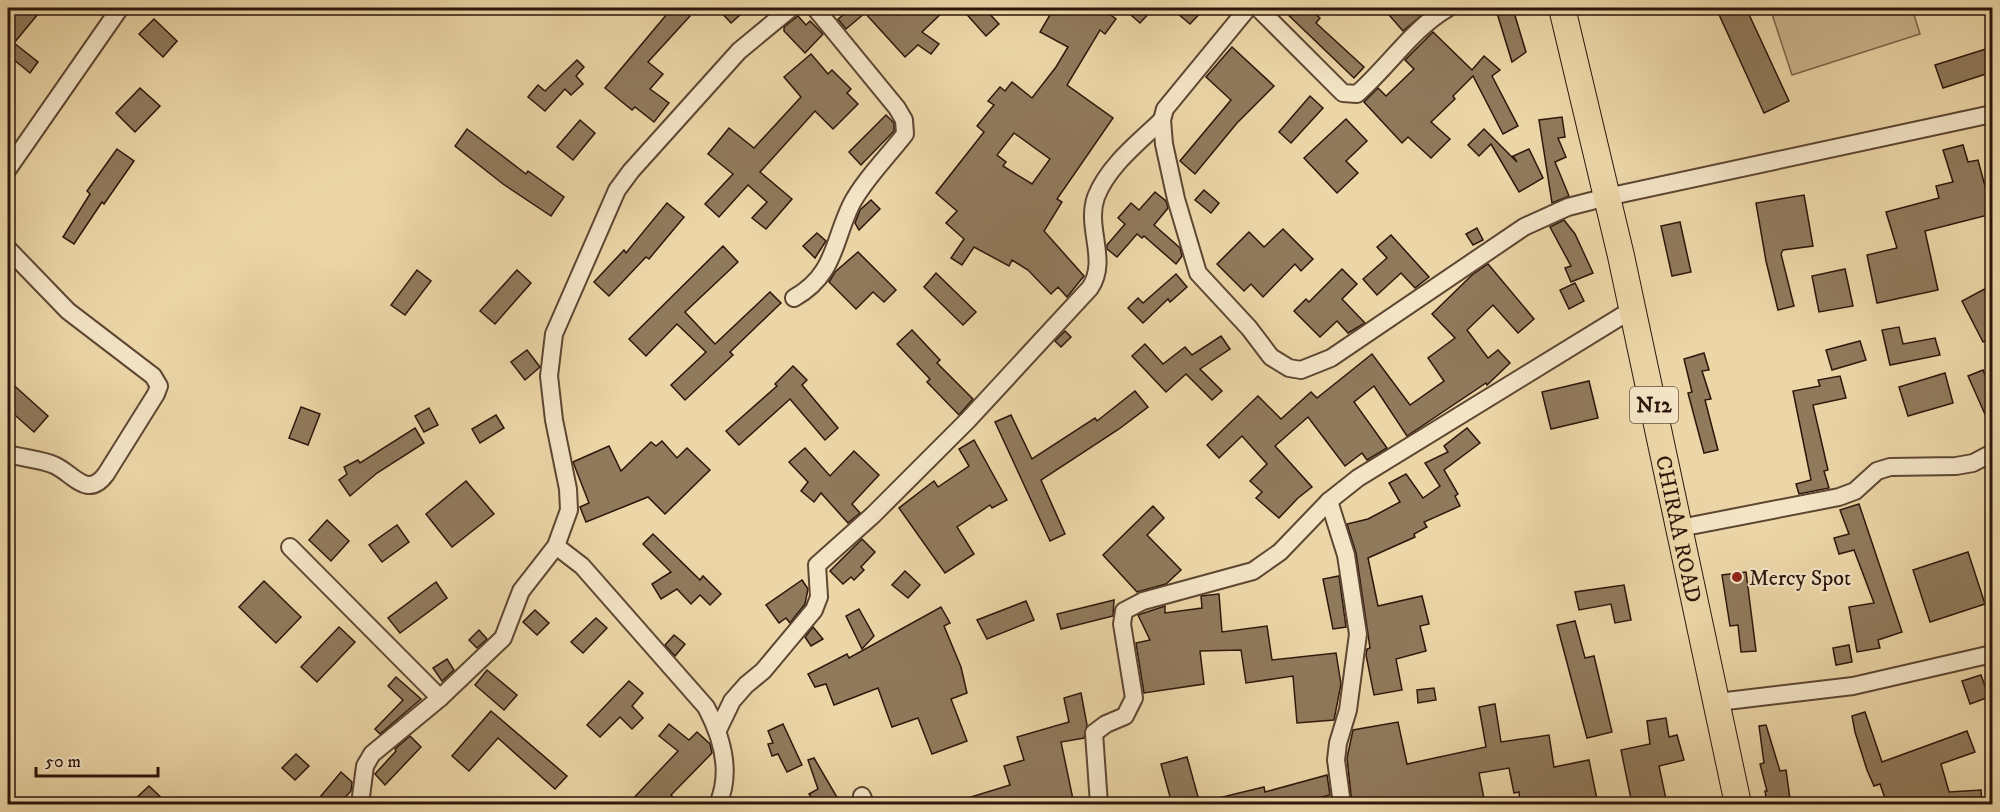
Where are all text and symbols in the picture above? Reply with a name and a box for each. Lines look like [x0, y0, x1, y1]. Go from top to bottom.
road number: N12 [1630, 387, 1678, 423]
street label: CHIRAA ROAD [1649, 453, 1707, 605]
place label: Mercy Spot [1749, 565, 1851, 592]
marker: Mercy Spot [1730, 570, 1744, 584]
scale bar [36, 740, 158, 778]
text: 50 m [45, 751, 81, 773]

